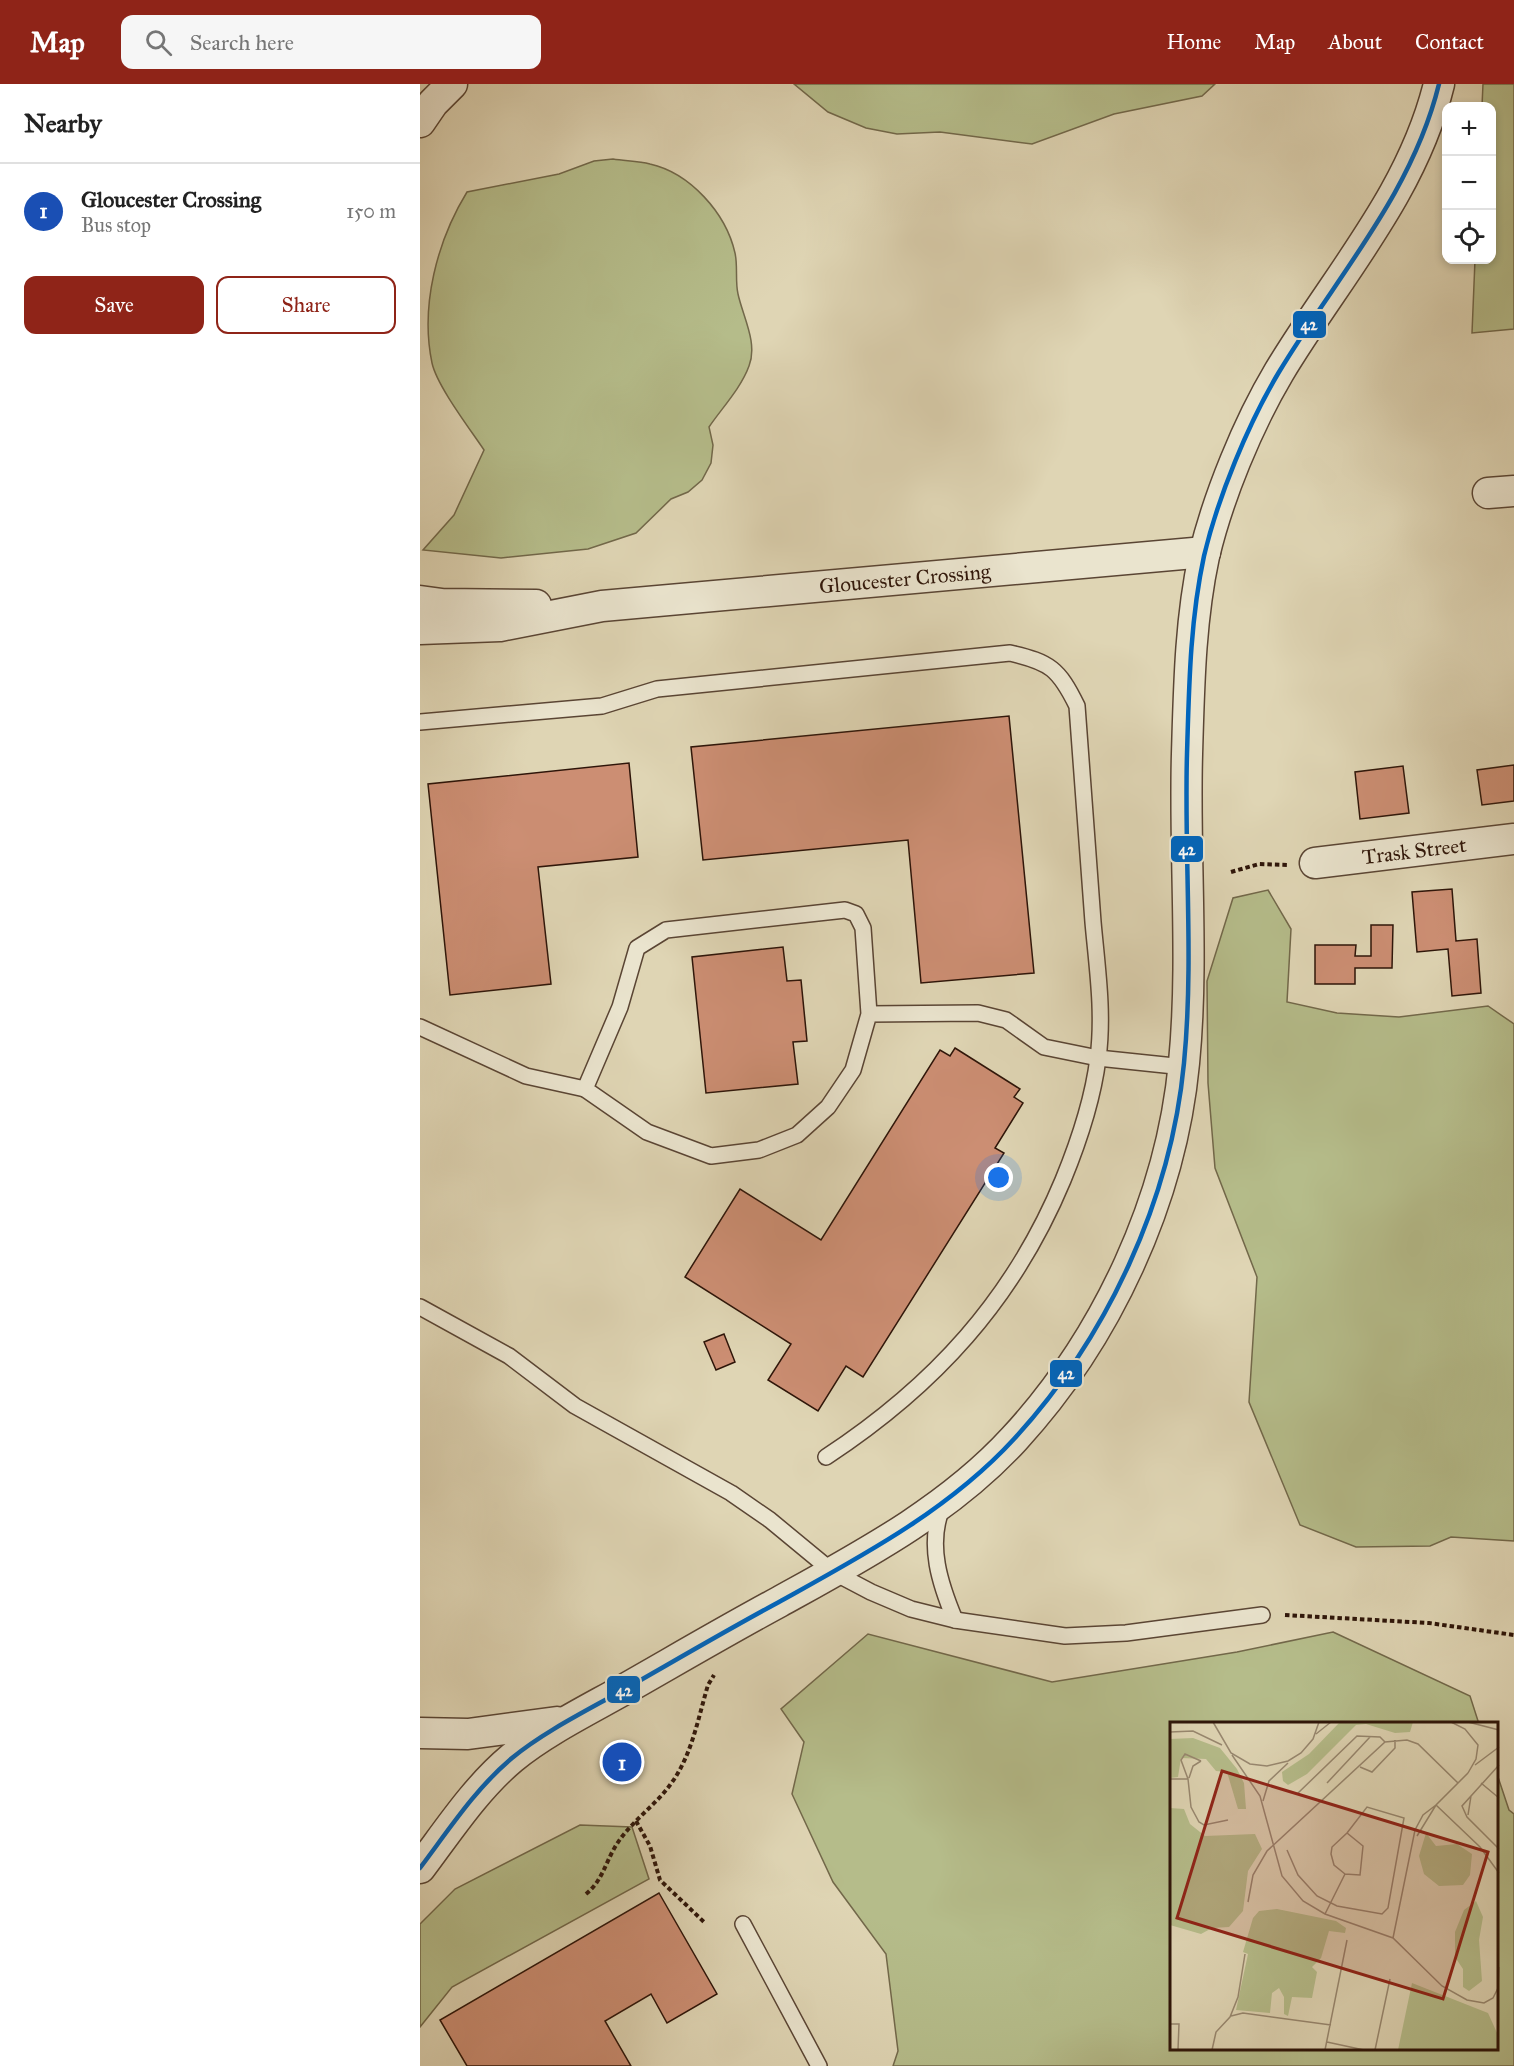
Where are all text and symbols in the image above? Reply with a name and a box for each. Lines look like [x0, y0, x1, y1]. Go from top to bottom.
search box [121, 15, 541, 69]
text: Map [30, 25, 85, 60]
icon: search [142, 26, 175, 59]
text: Search here [190, 29, 294, 56]
text: Home [1166, 29, 1221, 55]
text: Map [1254, 29, 1295, 55]
text: About [1328, 29, 1382, 55]
text: Contact [1415, 29, 1484, 55]
map controls [1442, 102, 1496, 264]
button: + [1442, 102, 1496, 156]
text: Nearby [24, 107, 102, 139]
button: − [1442, 156, 1496, 210]
text: Gloucester Crossing [81, 186, 261, 213]
text: 1 [40, 199, 47, 223]
text: 150 m [346, 199, 396, 223]
button: locate [1442, 210, 1496, 264]
text: Bus stop [81, 213, 151, 237]
button: Save [24, 276, 204, 334]
button: Share [216, 276, 396, 334]
line badge: 42 [1292, 310, 1327, 339]
text: 42 [1301, 315, 1319, 335]
street label: Gloucester Crossing [818, 558, 992, 600]
street label: Trask Street [1361, 832, 1468, 870]
line badge: 42 [1170, 835, 1204, 863]
text: 42 [1179, 840, 1197, 860]
your location [984, 1163, 1013, 1192]
line badge: 42 [1049, 1359, 1083, 1388]
text: 42 [1058, 1364, 1076, 1384]
line badge: 42 [606, 1675, 641, 1704]
text: 42 [616, 1681, 634, 1701]
inset map [1170, 1722, 1499, 2051]
pin: 1 [602, 1740, 642, 1784]

